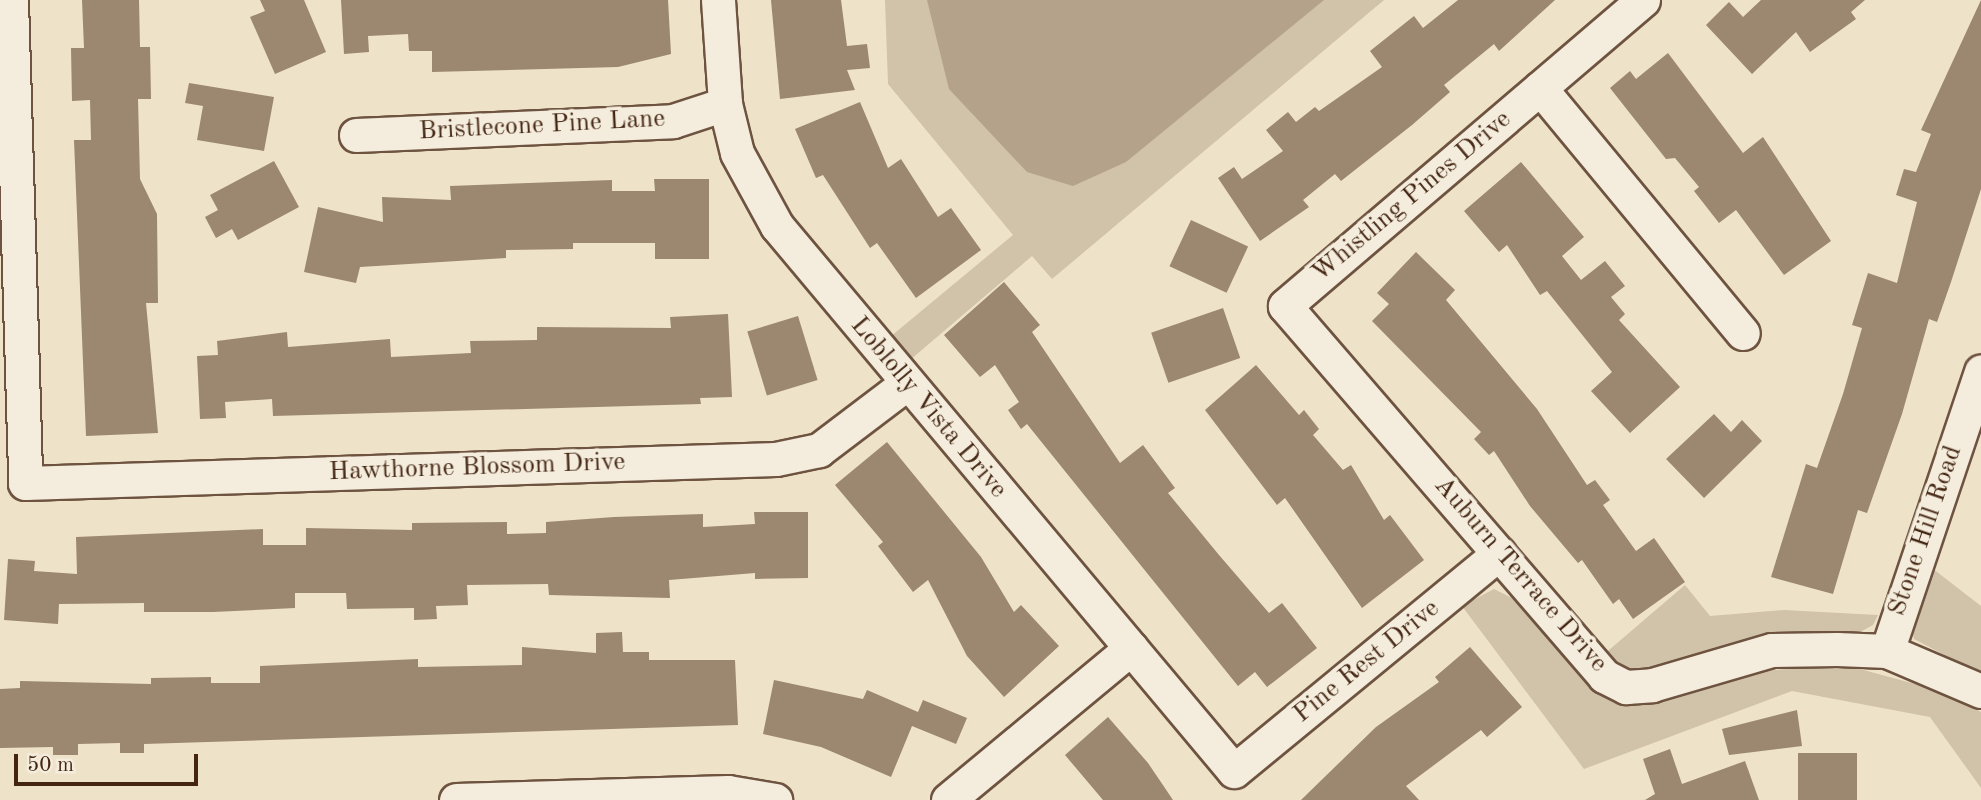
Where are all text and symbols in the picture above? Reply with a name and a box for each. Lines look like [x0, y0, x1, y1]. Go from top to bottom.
street label: Bristlecone Pine Lane [418, 104, 666, 148]
street label: Whistling Pines Drive [1306, 105, 1518, 289]
street label: Loblolly Vista Drive [843, 311, 1013, 505]
street label: Stone Hill Road [1882, 442, 1970, 620]
street label: Hawthorne Blossom Drive [328, 447, 626, 489]
street label: Auburn Terrace Drive [1427, 471, 1613, 679]
street label: Pine Rest Drive [1288, 594, 1446, 730]
scale bar [18, 740, 201, 784]
text: 50 m [27, 755, 74, 776]

